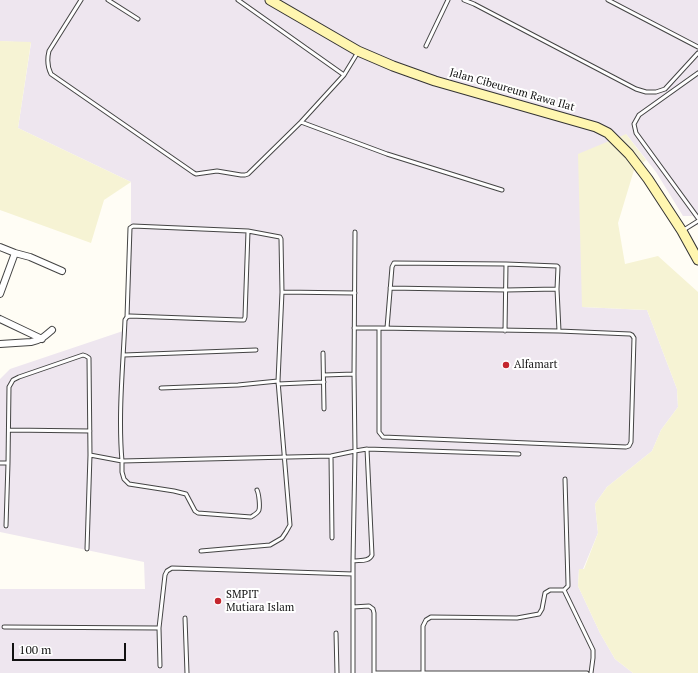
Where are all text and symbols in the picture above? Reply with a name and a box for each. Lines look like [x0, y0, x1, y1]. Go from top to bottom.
street label: Jalan Cibeureum Rawa Ilat [448, 66, 576, 114]
place label: Alfamart [514, 358, 557, 372]
marker: Alfamart [501, 360, 511, 370]
place label: SMPIT Mutiara Islam [226, 588, 294, 614]
marker: SMPIT Mutiara Islam [213, 596, 223, 606]
scale bar [14, 635, 128, 661]
text: 100 m [19, 642, 51, 657]

